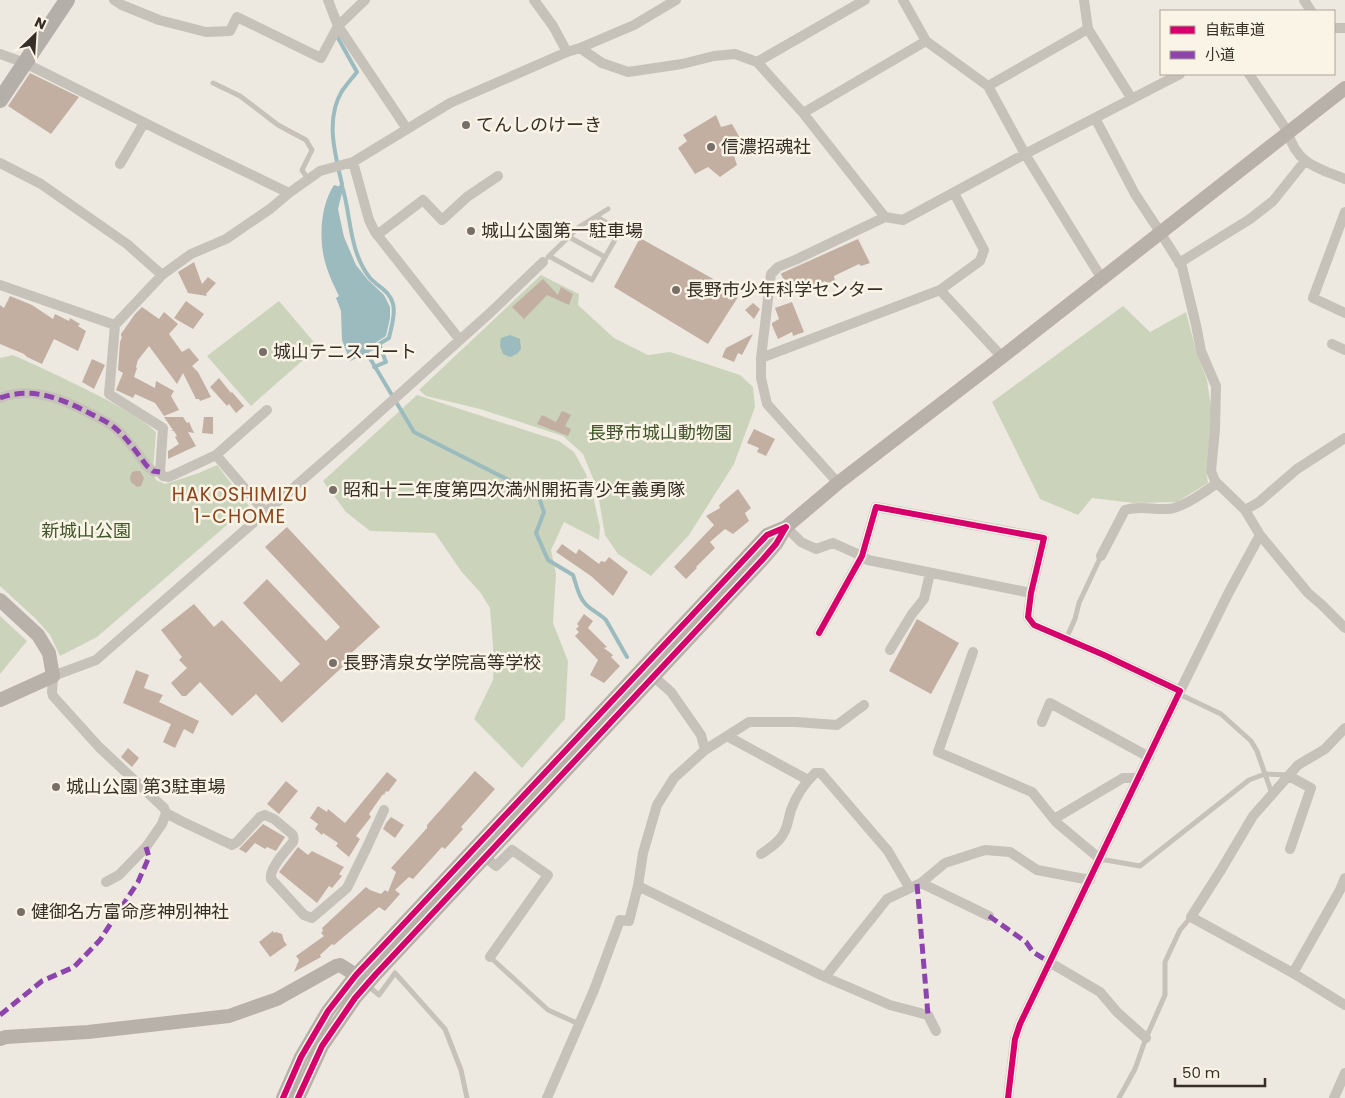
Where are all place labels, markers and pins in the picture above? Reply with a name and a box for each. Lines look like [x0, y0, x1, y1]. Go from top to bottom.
place label: てんしのけーき [476, 112, 602, 137]
marker: てんしのけーき [460, 119, 472, 131]
place label: 信濃招魂社 [721, 134, 811, 159]
marker: 信濃招魂社 [705, 141, 717, 153]
place label: 城山公園第一駐車場 [481, 218, 643, 243]
marker: 城山公園第一駐車場 [465, 225, 477, 237]
place label: 長野市少年科学センター [686, 277, 884, 302]
marker: 長野市少年科学センター [670, 284, 682, 296]
place label: 城山テニスコート [273, 339, 417, 364]
marker: 城山テニスコート [257, 346, 269, 358]
place label: 昭和十二年度第四次満州開拓青少年義勇隊 [343, 477, 685, 502]
marker: 昭和十二年度第四次満州開拓青少年義勇隊 [327, 484, 339, 496]
place label: 長野清泉女学院高等学校 [343, 650, 541, 675]
marker: 長野清泉女学院高等学校 [327, 657, 339, 669]
place label: 城山公園 第3駐車場 [66, 774, 225, 799]
marker: 城山公園 第3駐車場 [50, 781, 62, 793]
place label: 健御名方富命彦神別神社 [31, 899, 229, 924]
marker: 健御名方富命彦神別神社 [15, 906, 27, 918]

